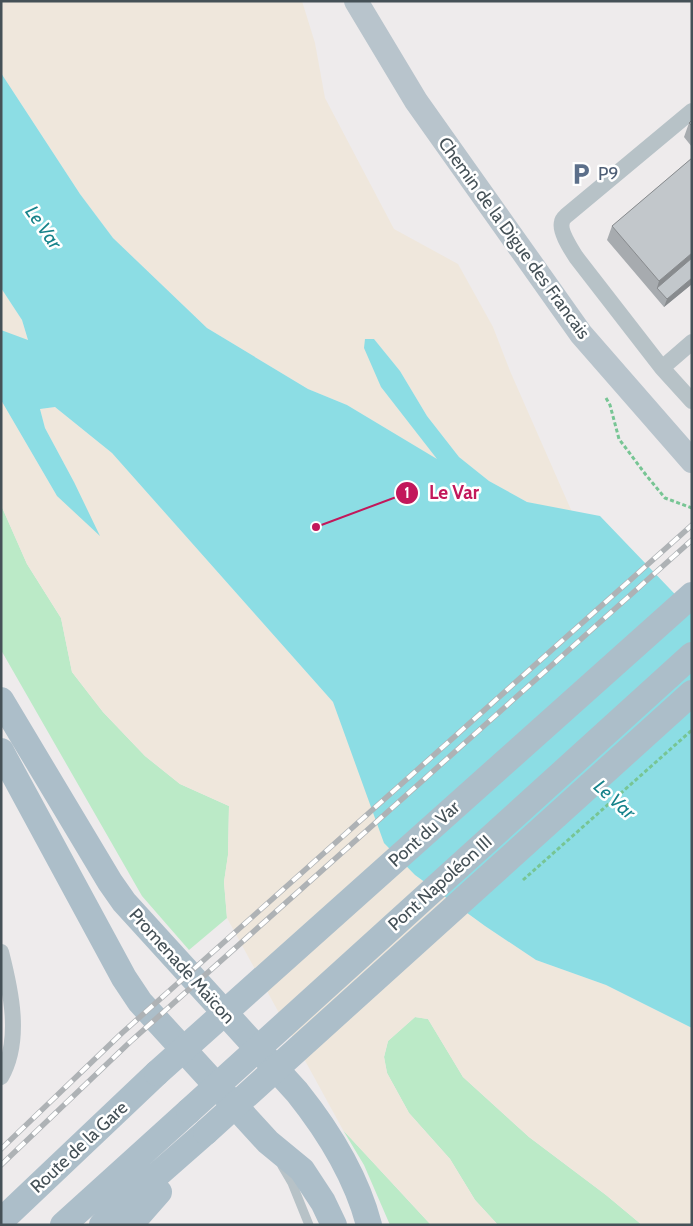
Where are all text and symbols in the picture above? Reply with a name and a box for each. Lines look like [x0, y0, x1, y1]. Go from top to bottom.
street label: Chemin de la Digue des Francais [433, 133, 595, 343]
parking icon: P9 [568, 161, 594, 187]
place label: P9 [598, 163, 619, 185]
water label: Le Var [20, 201, 67, 254]
callout: Le Var [394, 476, 489, 510]
text: Le Var [429, 481, 480, 504]
text: 1 [404, 484, 410, 502]
water label: Le Var [589, 775, 641, 825]
street label: Pont du Var [384, 796, 464, 872]
street label: Pont Napoléon III [384, 831, 496, 935]
street label: Promenade Maïcon [124, 904, 240, 1028]
street label: Route de la Gare [26, 1096, 132, 1198]

